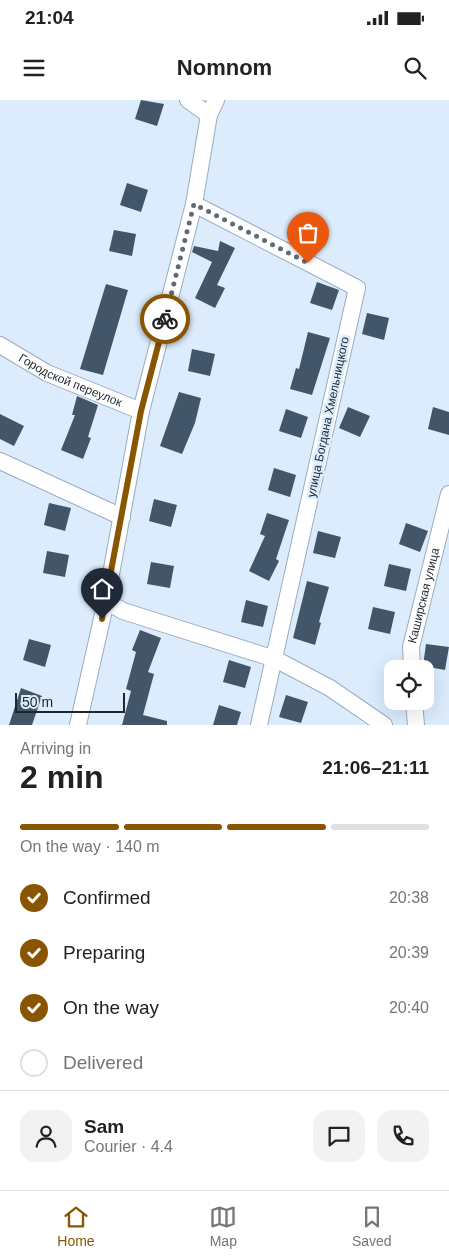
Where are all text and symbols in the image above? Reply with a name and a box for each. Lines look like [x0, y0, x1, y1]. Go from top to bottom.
text: 21:04 [25, 7, 74, 28]
icon: menu [20, 54, 48, 82]
icon: search [401, 54, 429, 82]
text: Nomnom [177, 55, 272, 80]
pin [287, 212, 329, 263]
icon: bag [294, 219, 322, 247]
courier [140, 294, 190, 344]
icon: bike [151, 305, 179, 333]
street label: улица Богдана Хмельницкого [304, 335, 352, 499]
street label: Городской переулок [16, 351, 125, 410]
street label: Каширская улица [405, 546, 442, 645]
pin [81, 568, 123, 619]
icon: home [88, 575, 116, 603]
map controls [384, 660, 434, 710]
button: locate [384, 660, 434, 710]
scale bar [15, 690, 125, 713]
text: 50 m [22, 694, 53, 710]
text: Arriving in [20, 740, 91, 757]
text: 21:06–21:11 [322, 757, 429, 778]
text: 2 min [20, 759, 104, 795]
text: On the way · 140 m [20, 838, 160, 855]
icon: check [20, 884, 48, 912]
text: Confirmed [63, 887, 151, 908]
text: 20:38 [389, 889, 429, 906]
icon: check [20, 939, 48, 967]
text: Preparing [63, 942, 145, 963]
text: 20:39 [389, 944, 429, 961]
icon: check [20, 994, 48, 1022]
text: On the way [63, 997, 159, 1018]
text: 20:40 [389, 999, 429, 1016]
text: Delivered [63, 1052, 143, 1073]
button: person [20, 1110, 72, 1162]
button: chat [313, 1110, 365, 1162]
button: phone [377, 1110, 429, 1162]
text: Sam [84, 1116, 124, 1137]
text: Courier · 4.4 [84, 1138, 173, 1155]
tab: Home [57, 1203, 95, 1249]
tab: Map [209, 1203, 237, 1249]
tab: Saved [352, 1203, 392, 1249]

